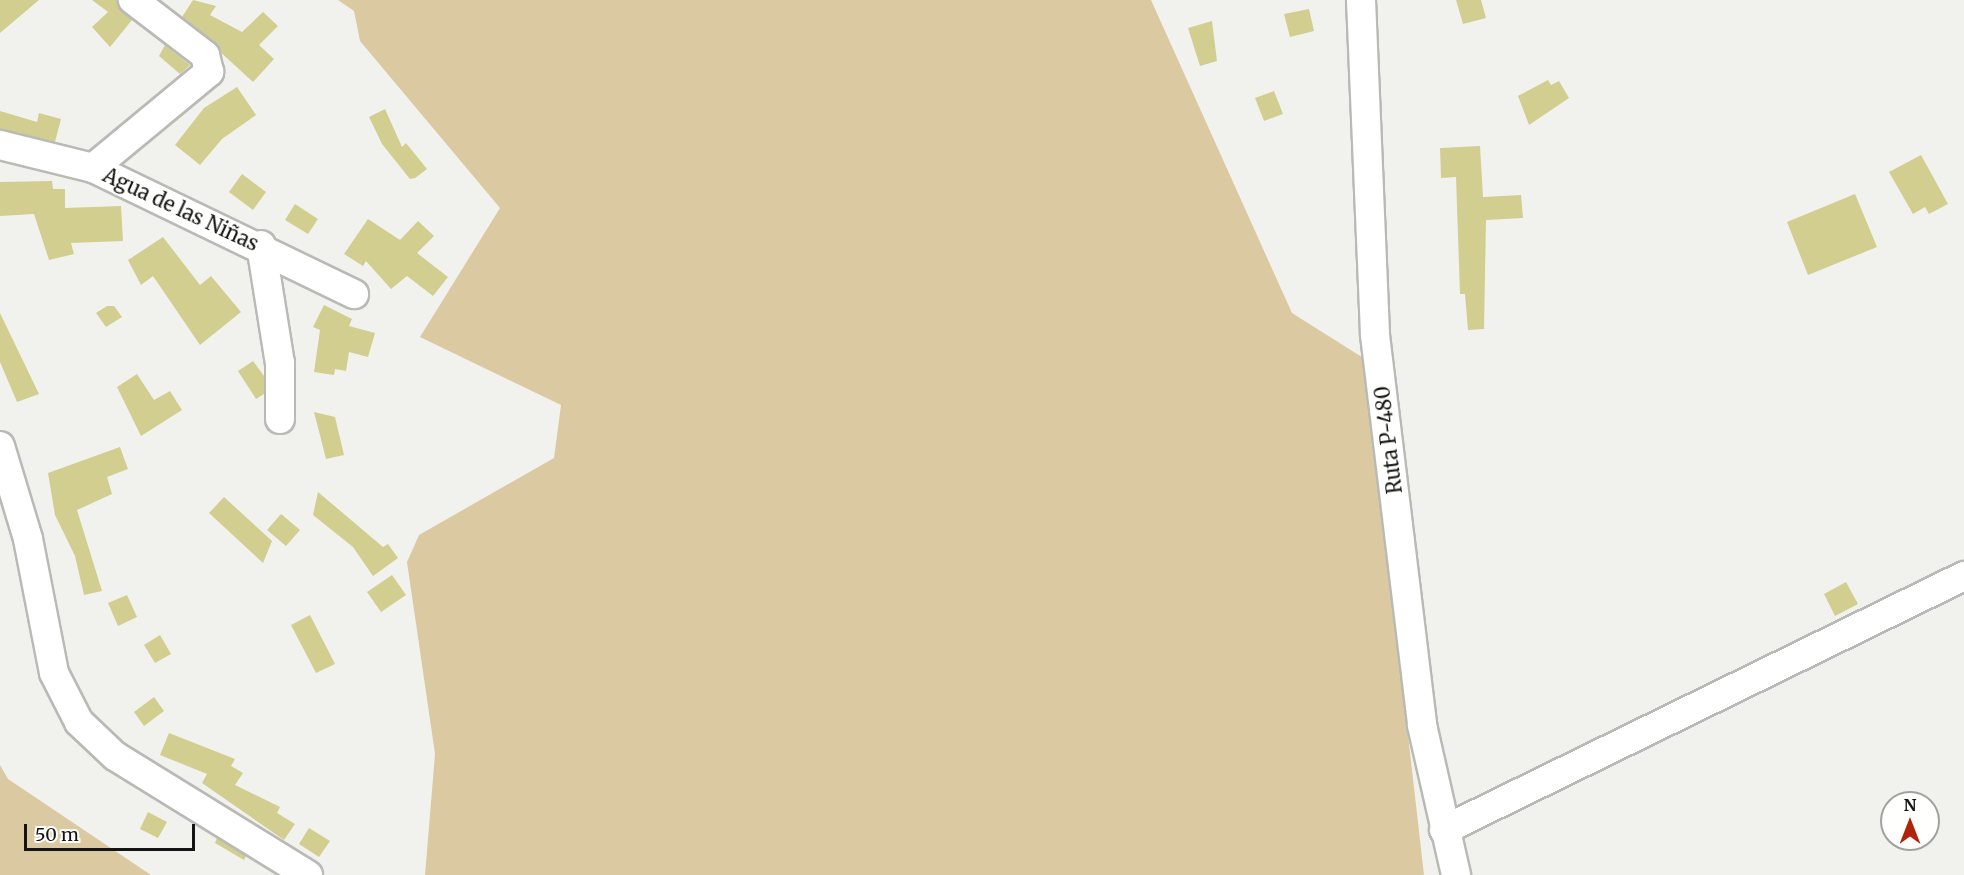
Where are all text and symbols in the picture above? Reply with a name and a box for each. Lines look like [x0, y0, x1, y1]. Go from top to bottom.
street label: Agua de las Niñas [99, 162, 263, 256]
street label: Ruta P-480 [1369, 385, 1407, 495]
north arrow [1880, 791, 1940, 851]
text: N [1904, 795, 1916, 815]
scale bar [27, 812, 198, 850]
text: 50 m [35, 823, 79, 846]

